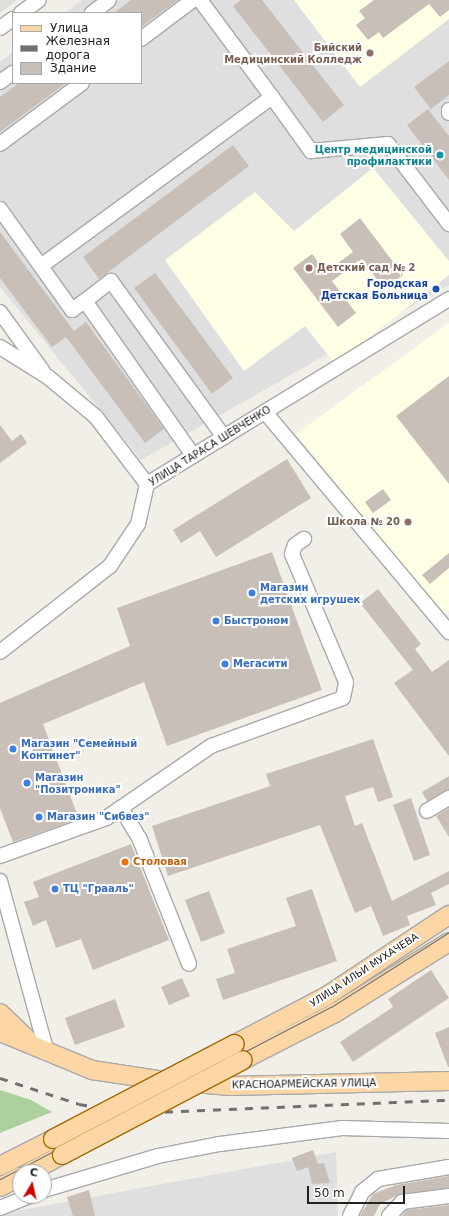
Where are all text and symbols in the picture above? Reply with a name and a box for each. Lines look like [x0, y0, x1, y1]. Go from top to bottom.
legend [12, 12, 142, 84]
text: Улица [50, 21, 88, 35]
text: Железная дорога [46, 34, 110, 62]
place label: Бийский Медицинский Колледж [224, 41, 362, 64]
marker: Бийский Медицинский Колледж [365, 48, 375, 58]
text: Здание [50, 61, 96, 75]
place label: Центр медицинской профилактики [315, 143, 432, 166]
marker: Центр медицинской профилактики [435, 150, 445, 160]
place label: Детский сад № 2 [317, 262, 415, 274]
marker: Детский сад № 2 [304, 263, 314, 273]
place label: Городская Детская Больница [321, 277, 428, 300]
marker: Городская Детская Больница [431, 284, 441, 294]
street label: УЛИЦА ТАРАСА ШЕВЧЕНКО [147, 403, 273, 489]
place label: Школа № 20 [327, 516, 400, 528]
marker: Школа № 20 [403, 517, 413, 527]
place label: Магазин детских игрушек [260, 581, 360, 604]
marker: Магазин детских игрушек [247, 588, 257, 598]
place label: Быстроном [224, 615, 288, 627]
marker: Быстроном [211, 616, 221, 626]
place label: Мегасити [233, 658, 287, 670]
marker: Мегасити [220, 659, 230, 669]
place label: Магазин "Семейный Континет" [21, 737, 137, 760]
marker: Магазин "Семейный Континет" [8, 744, 18, 754]
place label: Магазин "Позитроника" [35, 771, 121, 794]
marker: Магазин "Позитроника" [22, 778, 32, 788]
place label: Магазин "Сибвез" [47, 811, 150, 823]
marker: Магазин "Сибвез" [34, 812, 44, 822]
place label: Столовая [133, 856, 187, 868]
marker: Столовая [120, 857, 130, 867]
place label: ТЦ "Грааль" [63, 883, 134, 895]
marker: ТЦ "Грааль" [50, 884, 60, 894]
street label: УЛИЦА ИЛЬИ МУХАЧЕВА [308, 930, 420, 1010]
street label: КРАСНОАРМЕЙСКАЯ УЛИЦА [232, 1077, 376, 1091]
north arrow [12, 1164, 52, 1204]
text: С [29, 1166, 39, 1180]
scale bar [309, 1178, 407, 1204]
text: 50 m [314, 1186, 345, 1200]

